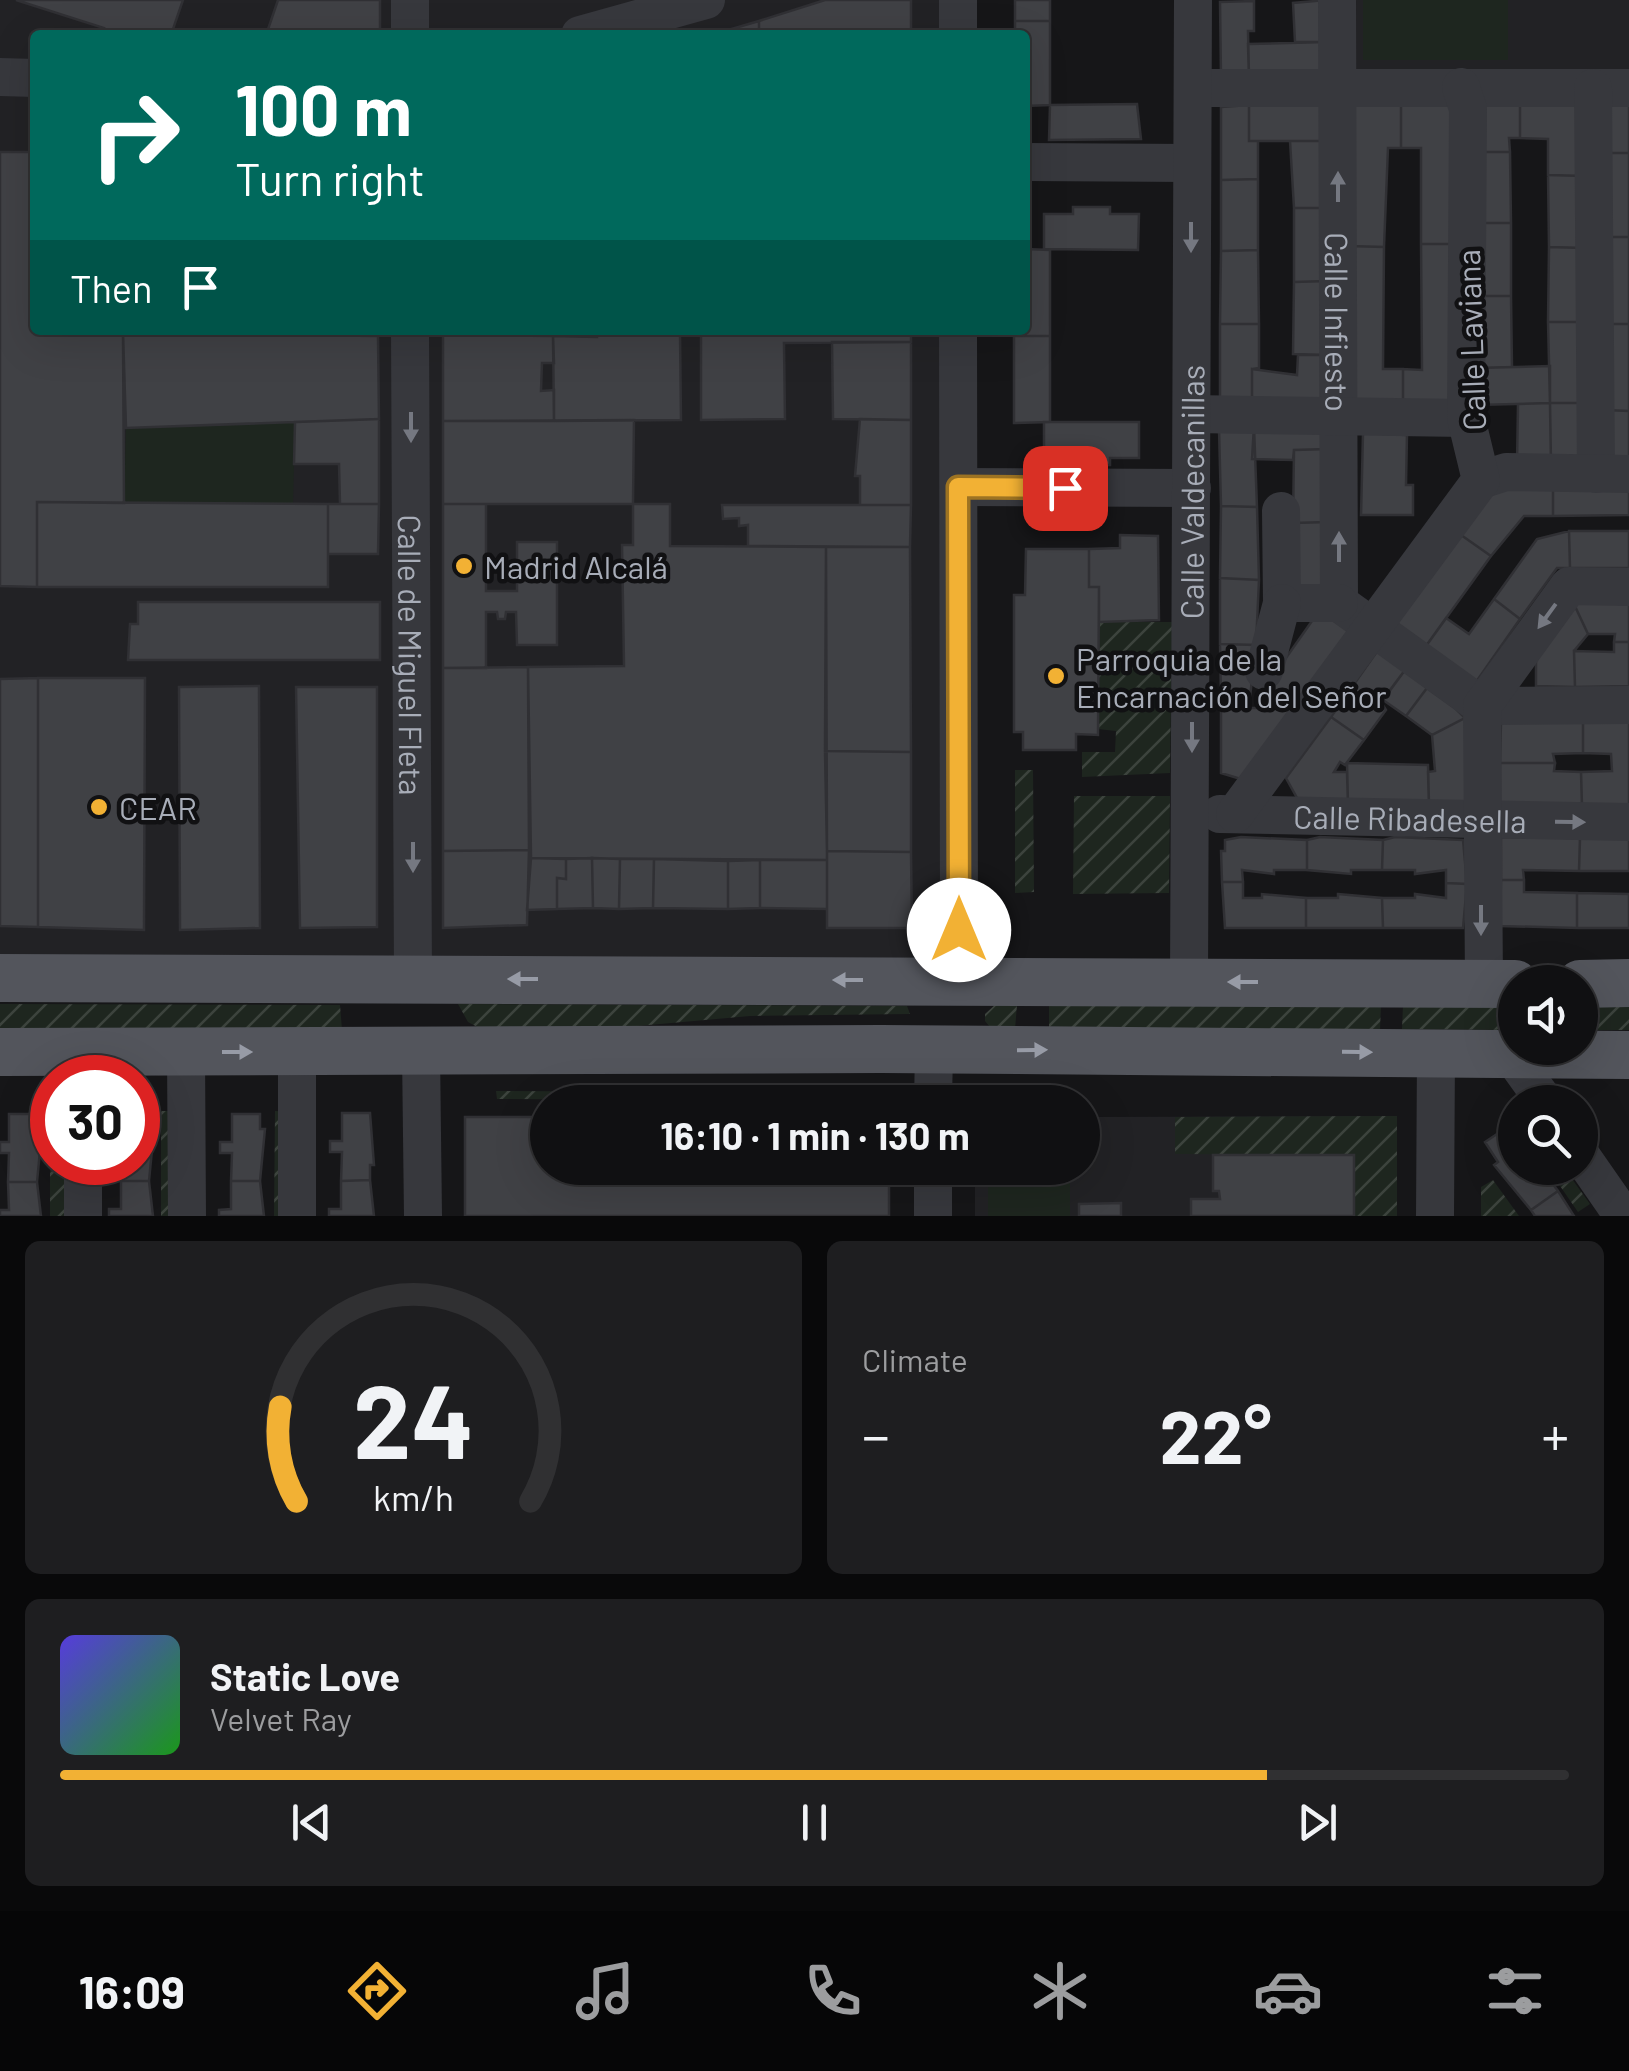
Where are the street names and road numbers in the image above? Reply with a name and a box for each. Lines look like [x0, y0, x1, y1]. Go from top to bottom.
street label: Calle Infiesto [1319, 232, 1357, 412]
street label: Calle Laviana [1448, 249, 1492, 431]
street label: Calle Valdecanillas [1171, 365, 1211, 619]
street label: Calle de Miguel Fleta [392, 514, 431, 796]
street label: Calle Ribadesella [1293, 796, 1527, 839]

